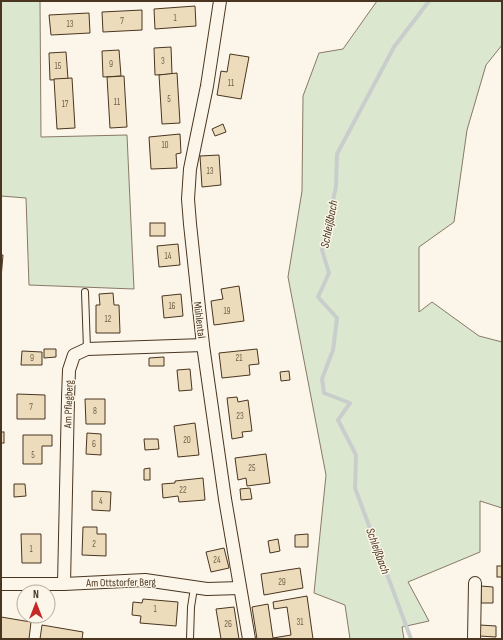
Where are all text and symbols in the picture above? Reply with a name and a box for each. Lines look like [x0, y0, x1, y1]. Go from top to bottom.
house number: 1 [173, 13, 177, 24]
house number: 7 [120, 16, 124, 27]
house number: 13 [67, 19, 74, 30]
house number: 3 [161, 56, 165, 67]
house number: 9 [109, 59, 113, 70]
house number: 15 [55, 61, 62, 72]
house number: 11 [228, 78, 235, 89]
house number: 5 [167, 94, 171, 105]
house number: 11 [114, 97, 121, 108]
house number: 17 [62, 99, 69, 110]
house number: 10 [161, 140, 169, 151]
house number: 13 [207, 166, 214, 177]
water label: Schleißbach [318, 199, 341, 249]
house number: 14 [165, 251, 172, 262]
house number: 16 [168, 301, 176, 312]
street label: Mühlental [191, 301, 208, 339]
house number: 19 [223, 306, 231, 317]
house number: 12 [105, 314, 112, 325]
house number: 9 [30, 353, 34, 364]
house number: 21 [236, 353, 243, 364]
street label: Am Pflegberg [61, 379, 76, 429]
house number: 7 [29, 402, 33, 413]
house number: 8 [93, 406, 97, 417]
house number: 23 [236, 411, 244, 422]
house number: 20 [183, 435, 191, 446]
house number: 6 [92, 439, 96, 450]
house number: 5 [31, 450, 35, 461]
house number: 25 [248, 463, 256, 474]
house number: 22 [179, 485, 187, 496]
house number: 4 [99, 496, 103, 507]
water label: Schleißbach [362, 526, 393, 576]
house number: 2 [92, 539, 96, 550]
house number: 1 [29, 544, 33, 555]
house number: 24 [213, 555, 221, 566]
street label: Am Ottstorfer Berg [85, 575, 157, 590]
house number: 29 [278, 577, 286, 588]
north arrow [16, 584, 56, 624]
text: N [33, 588, 39, 601]
house number: 1 [153, 604, 157, 615]
house number: 31 [297, 617, 304, 628]
house number: 26 [224, 619, 232, 630]

